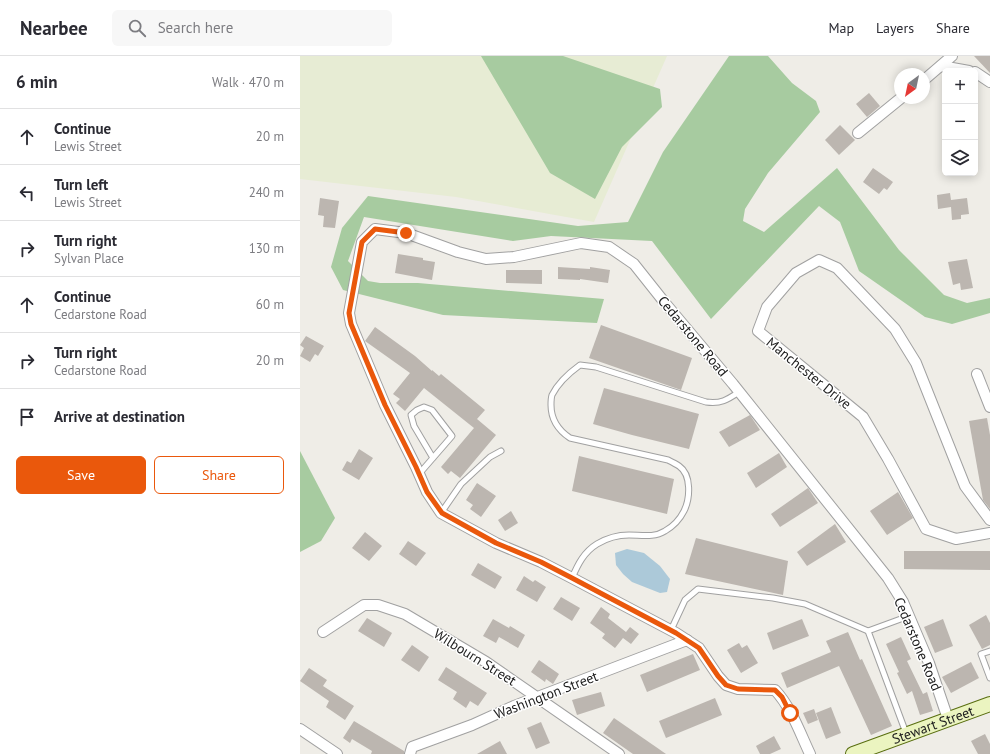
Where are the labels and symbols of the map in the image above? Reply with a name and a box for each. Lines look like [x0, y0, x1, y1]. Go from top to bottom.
north arrow [894, 68, 930, 104]
route end [397, 224, 415, 242]
street label: Cedarstone Road [654, 292, 732, 380]
street label: Manchester Drive [763, 333, 855, 413]
street label: Cedarstone Road [890, 594, 946, 694]
street label: Wilbourn Street [430, 624, 520, 690]
street label: Washington Street [492, 667, 601, 723]
street label: Stewart Street [889, 702, 976, 748]
route start [781, 704, 799, 722]

